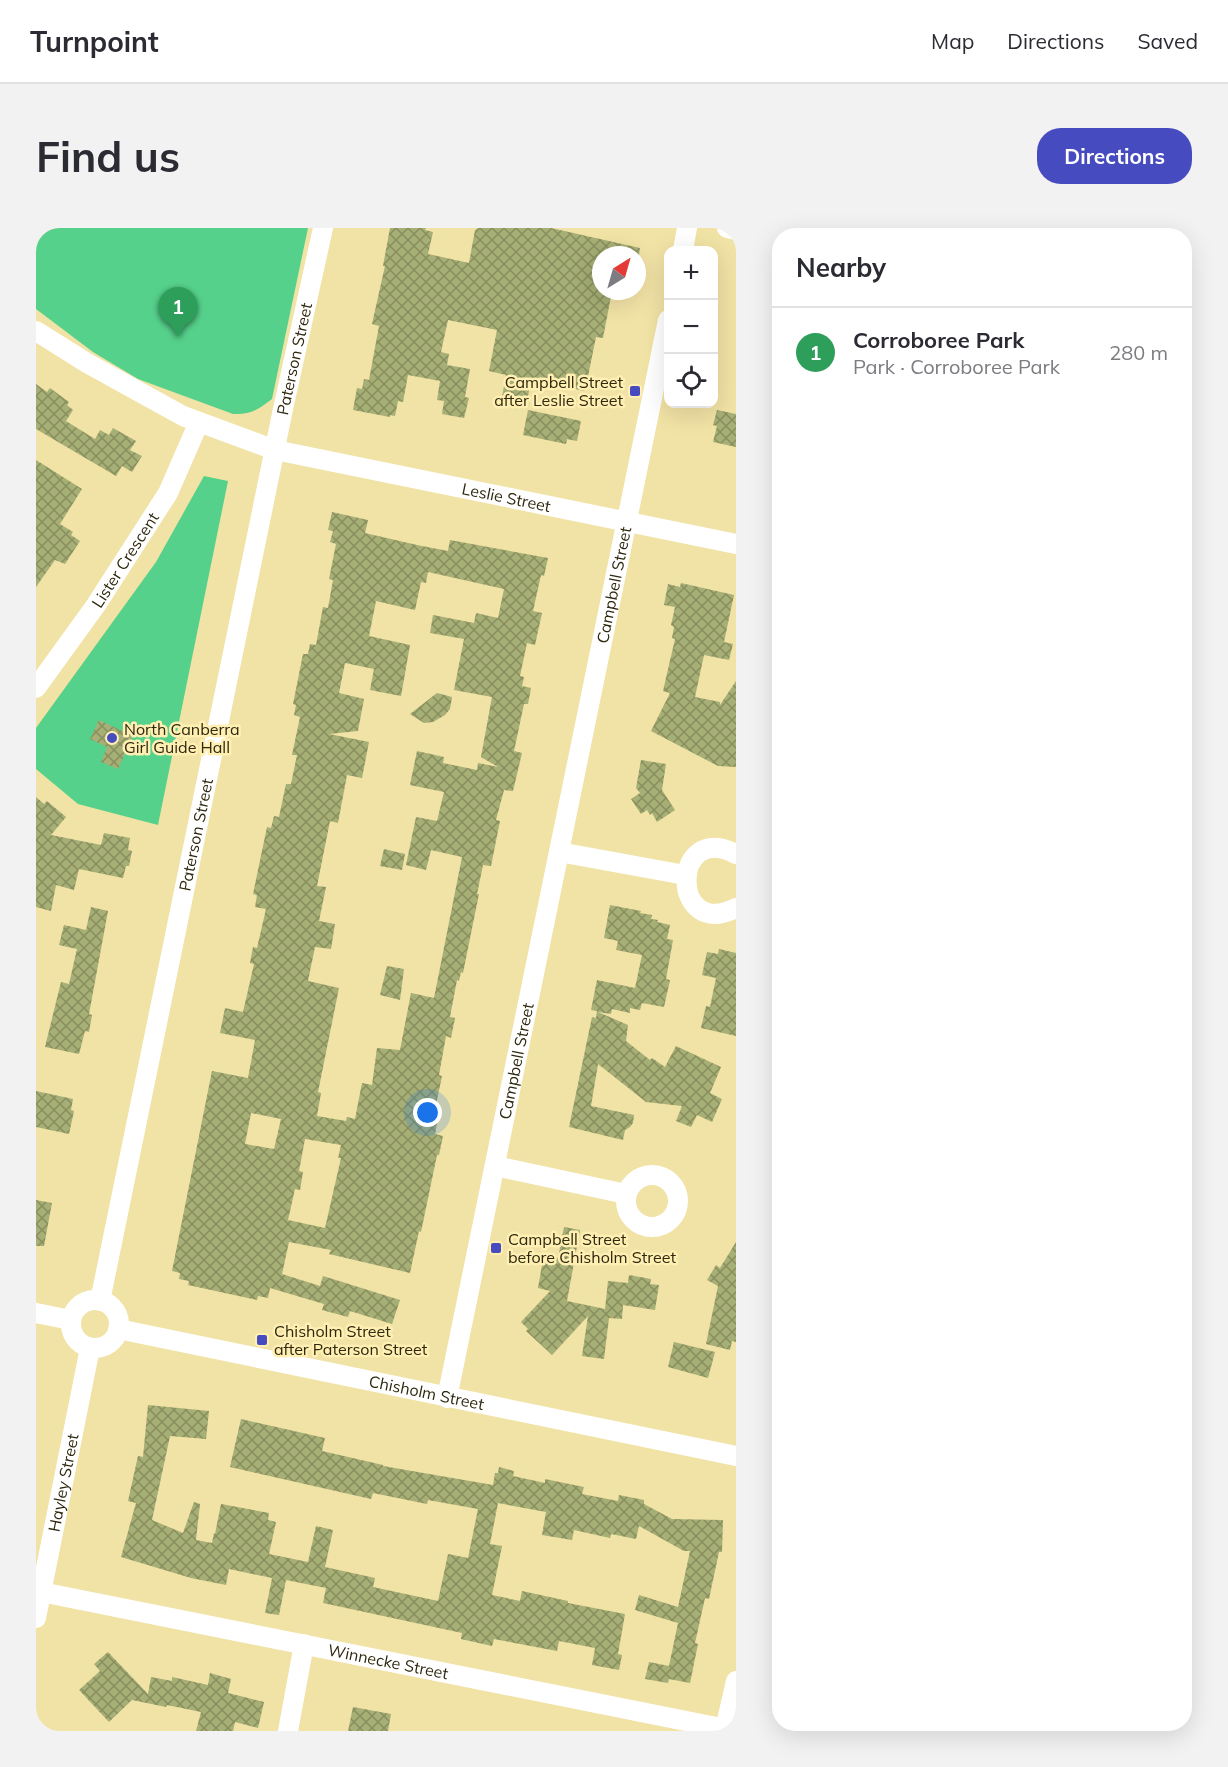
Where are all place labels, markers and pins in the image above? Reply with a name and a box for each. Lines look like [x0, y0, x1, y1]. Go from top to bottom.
pin: 1 [158, 288, 198, 337]
place label: Campbell Street after Leslie Street [494, 372, 623, 410]
marker: Campbell Street after Leslie Street [628, 384, 642, 398]
place label: North Canberra Girl Guide Hall [124, 719, 240, 757]
marker: North Canberra Girl Guide Hall [105, 731, 119, 745]
place label: Campbell Street before Chisholm Street [508, 1229, 676, 1267]
marker: Campbell Street before Chisholm Street [489, 1241, 503, 1255]
place label: Chisholm Street after Paterson Street [274, 1321, 428, 1359]
marker: Chisholm Street after Paterson Street [255, 1333, 269, 1347]

